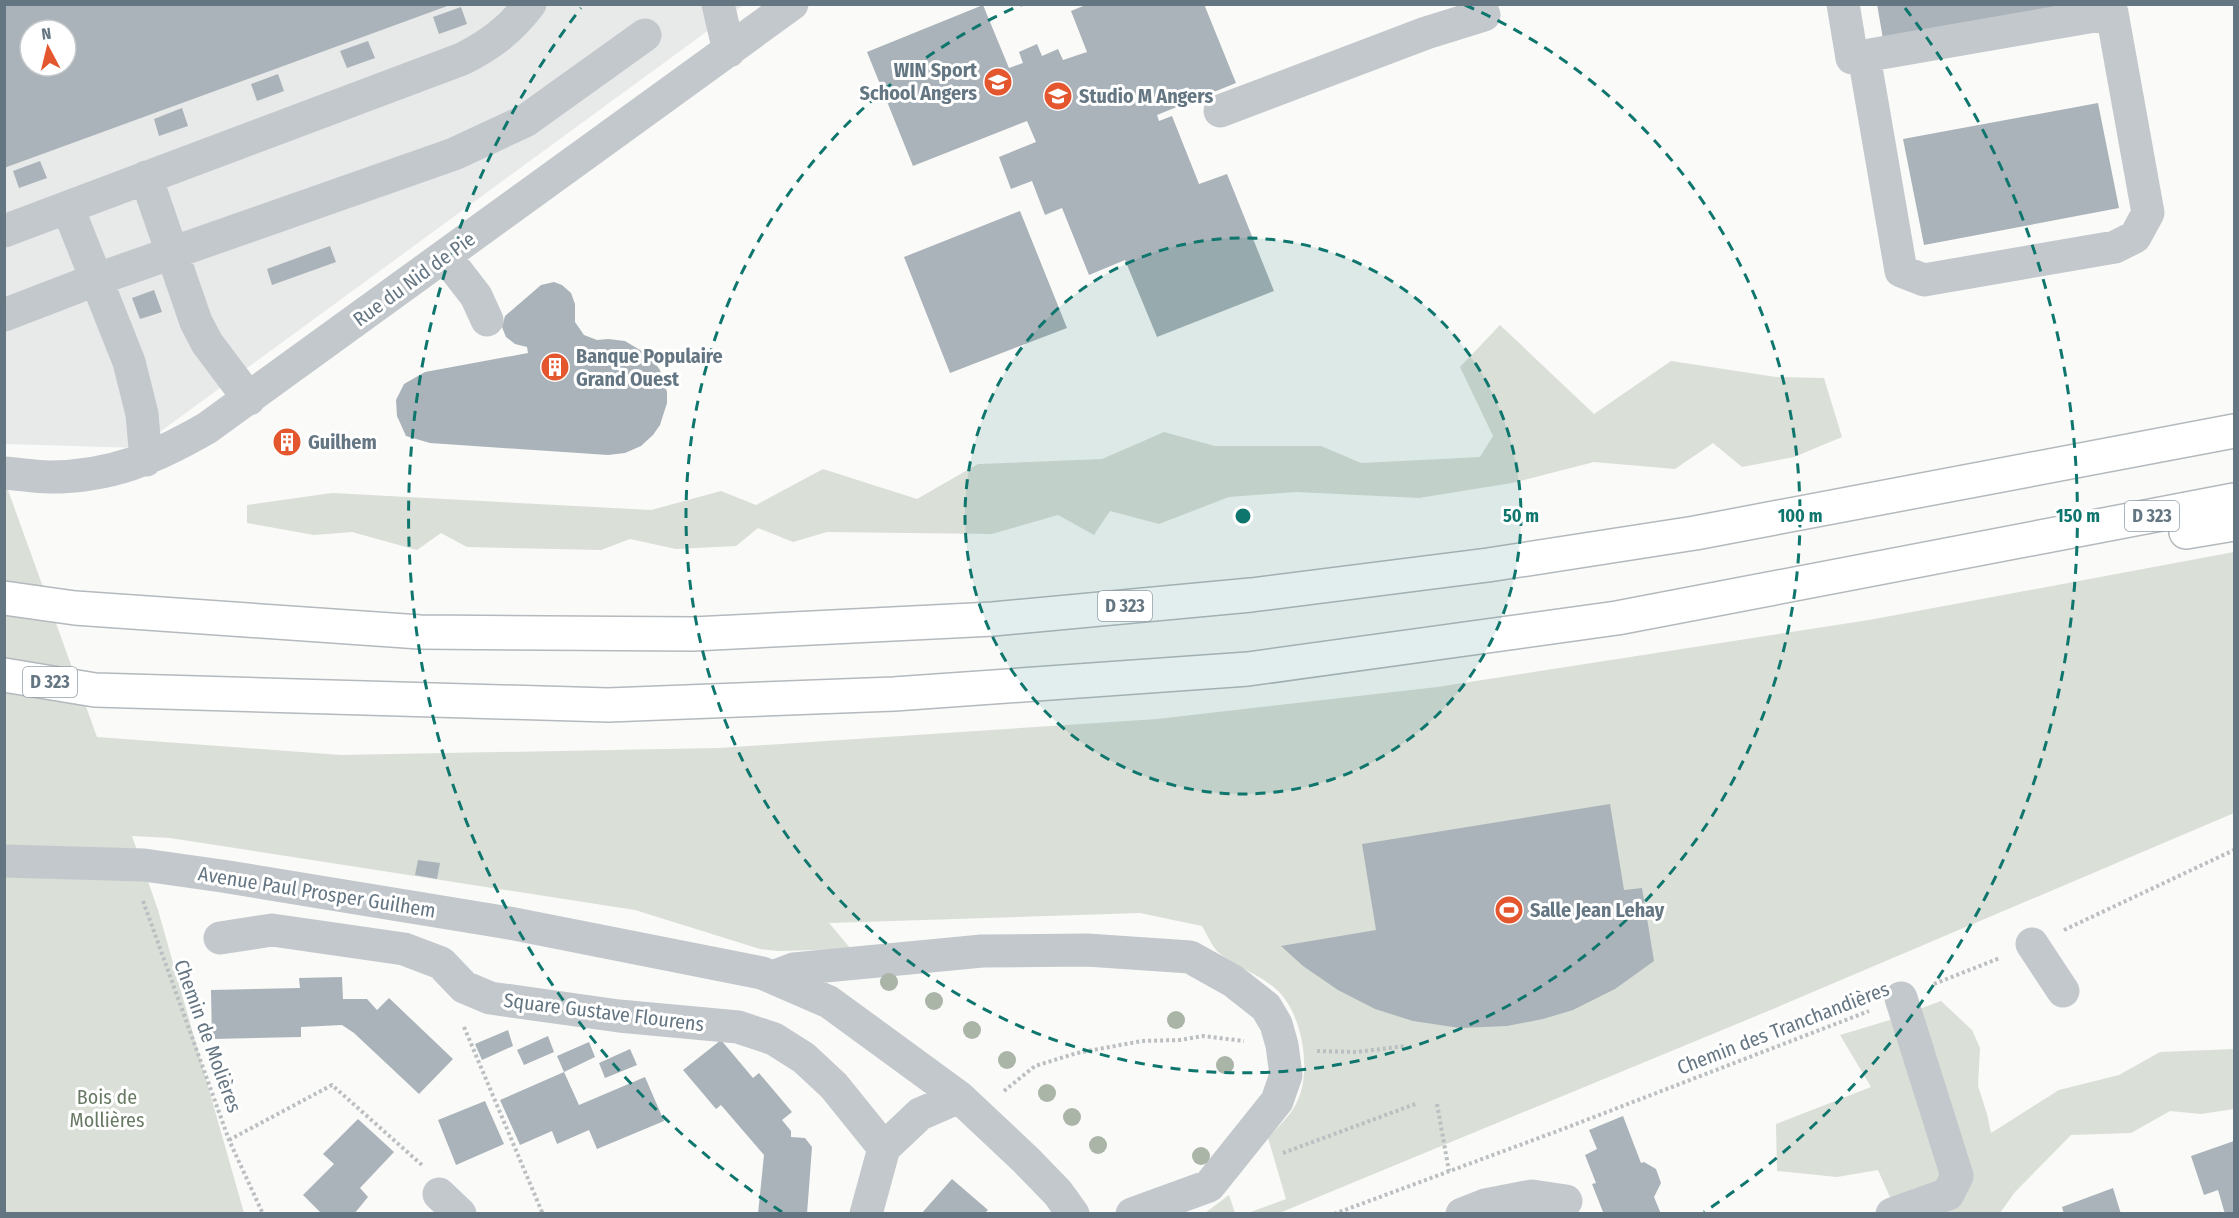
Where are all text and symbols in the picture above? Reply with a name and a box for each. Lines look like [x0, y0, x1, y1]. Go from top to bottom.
north arrow [18, 18, 78, 78]
text: N [40, 24, 52, 44]
place label: WIN Sport School Angers [860, 58, 978, 105]
school or university icon: WIN Sport School Angers [982, 66, 1014, 98]
school or university icon: Studio M Angers [1042, 80, 1074, 112]
place label: Studio M Angers [1079, 84, 1213, 108]
street label: Rue du Nid de Pie [348, 227, 480, 331]
place label: Banque Populaire Grand Ouest [576, 344, 723, 391]
building icon: Banque Populaire Grand Ouest [539, 351, 571, 383]
building icon: Guilhem [271, 426, 303, 458]
place label: Guilhem [308, 430, 377, 454]
road number: D 323 [2125, 501, 2179, 531]
text: 50 m [1503, 505, 1539, 527]
text: 100 m [1778, 505, 1822, 527]
text: 150 m [2056, 505, 2100, 527]
centre of rings [1233, 506, 1253, 526]
road number: D 323 [1098, 591, 1152, 621]
road number: D 323 [23, 667, 77, 697]
street label: Avenue Paul Prosper Guilhem [196, 861, 438, 923]
sports icon: Salle Jean Lehay [1493, 894, 1525, 926]
place label: Salle Jean Lehay [1530, 898, 1665, 922]
street label: Chemin de Molières [169, 956, 247, 1116]
street label: Chemin des Tranchandières [1674, 976, 1892, 1080]
street label: Square Gustave Flourens [502, 988, 706, 1036]
park label: Bois de Mollières [69, 1085, 145, 1132]

